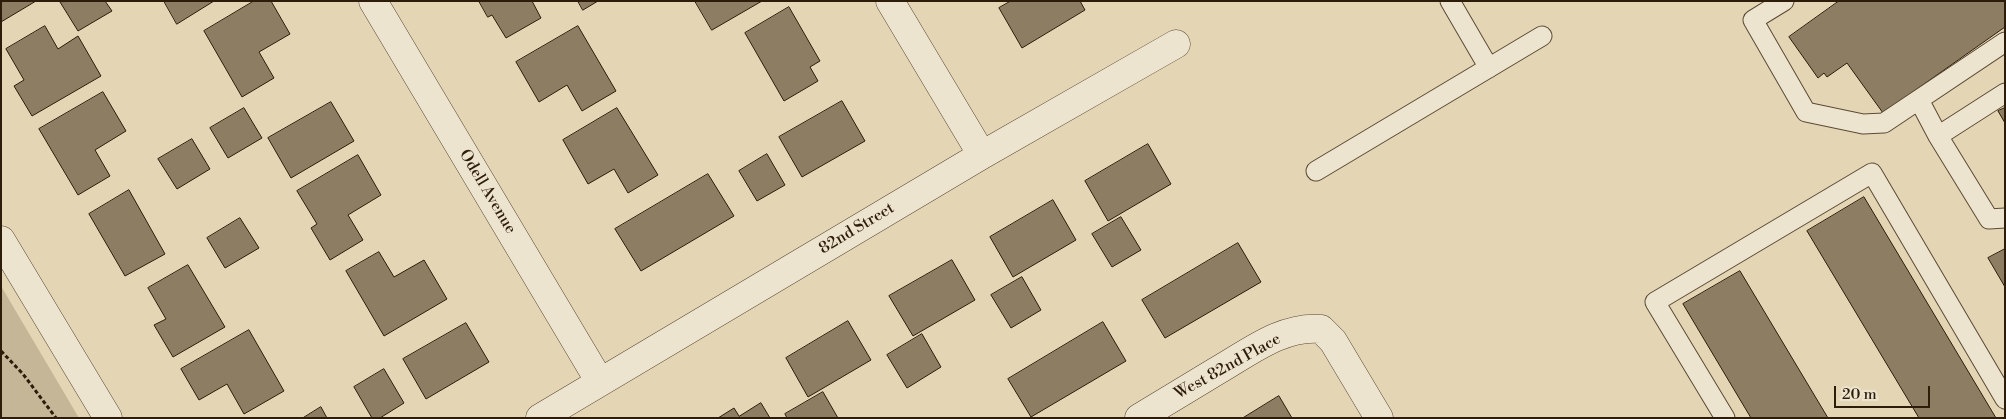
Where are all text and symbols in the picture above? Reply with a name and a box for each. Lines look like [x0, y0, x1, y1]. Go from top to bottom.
street label: Odell Avenue [454, 146, 520, 238]
street label: 82nd Street [816, 199, 898, 259]
street label: West 82nd Place [1172, 330, 1284, 404]
scale bar [1836, 376, 1932, 408]
text: 20 m [1842, 385, 1877, 404]

